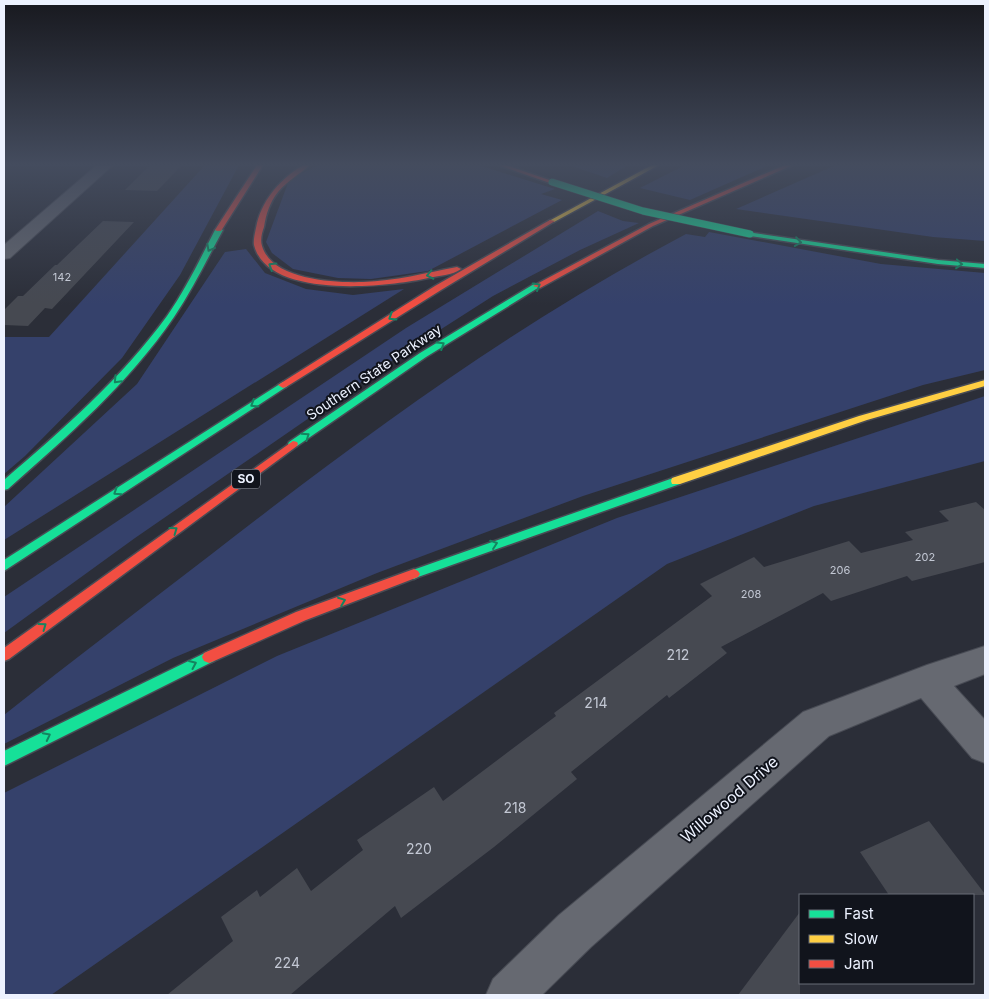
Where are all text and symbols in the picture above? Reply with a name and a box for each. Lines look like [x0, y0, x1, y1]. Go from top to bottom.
one-way arrow [794, 236, 803, 246]
one-way arrow [206, 242, 216, 251]
one-way arrow [955, 258, 963, 269]
one-way arrow [268, 262, 277, 272]
one-way arrow [426, 269, 434, 279]
house number: 142 [53, 270, 71, 284]
one-way arrow [531, 283, 540, 293]
one-way arrow [388, 311, 397, 321]
street label: Southern State Parkway [303, 320, 445, 423]
one-way arrow [436, 341, 445, 351]
one-way arrow [114, 375, 123, 384]
one-way arrow [250, 397, 259, 407]
one-way arrow [300, 433, 310, 442]
road number: SO [232, 469, 260, 488]
one-way arrow [114, 485, 123, 495]
one-way arrow [168, 527, 178, 536]
one-way arrow [490, 540, 498, 550]
house number: 202 [915, 550, 935, 564]
house number: 206 [830, 563, 850, 577]
house number: 208 [741, 587, 761, 601]
one-way arrow [337, 597, 346, 607]
one-way arrow [37, 623, 47, 632]
house number: 212 [667, 646, 689, 663]
one-way arrow [188, 660, 197, 671]
house number: 214 [584, 694, 608, 711]
one-way arrow [42, 732, 51, 742]
street label: Willowood Drive [676, 751, 782, 847]
house number: 218 [504, 799, 526, 816]
house number: 220 [406, 840, 432, 857]
legend [799, 894, 974, 984]
text: Fast [844, 904, 874, 923]
text: Slow [844, 929, 878, 948]
house number: 224 [274, 954, 300, 971]
text: Jam [844, 954, 874, 973]

